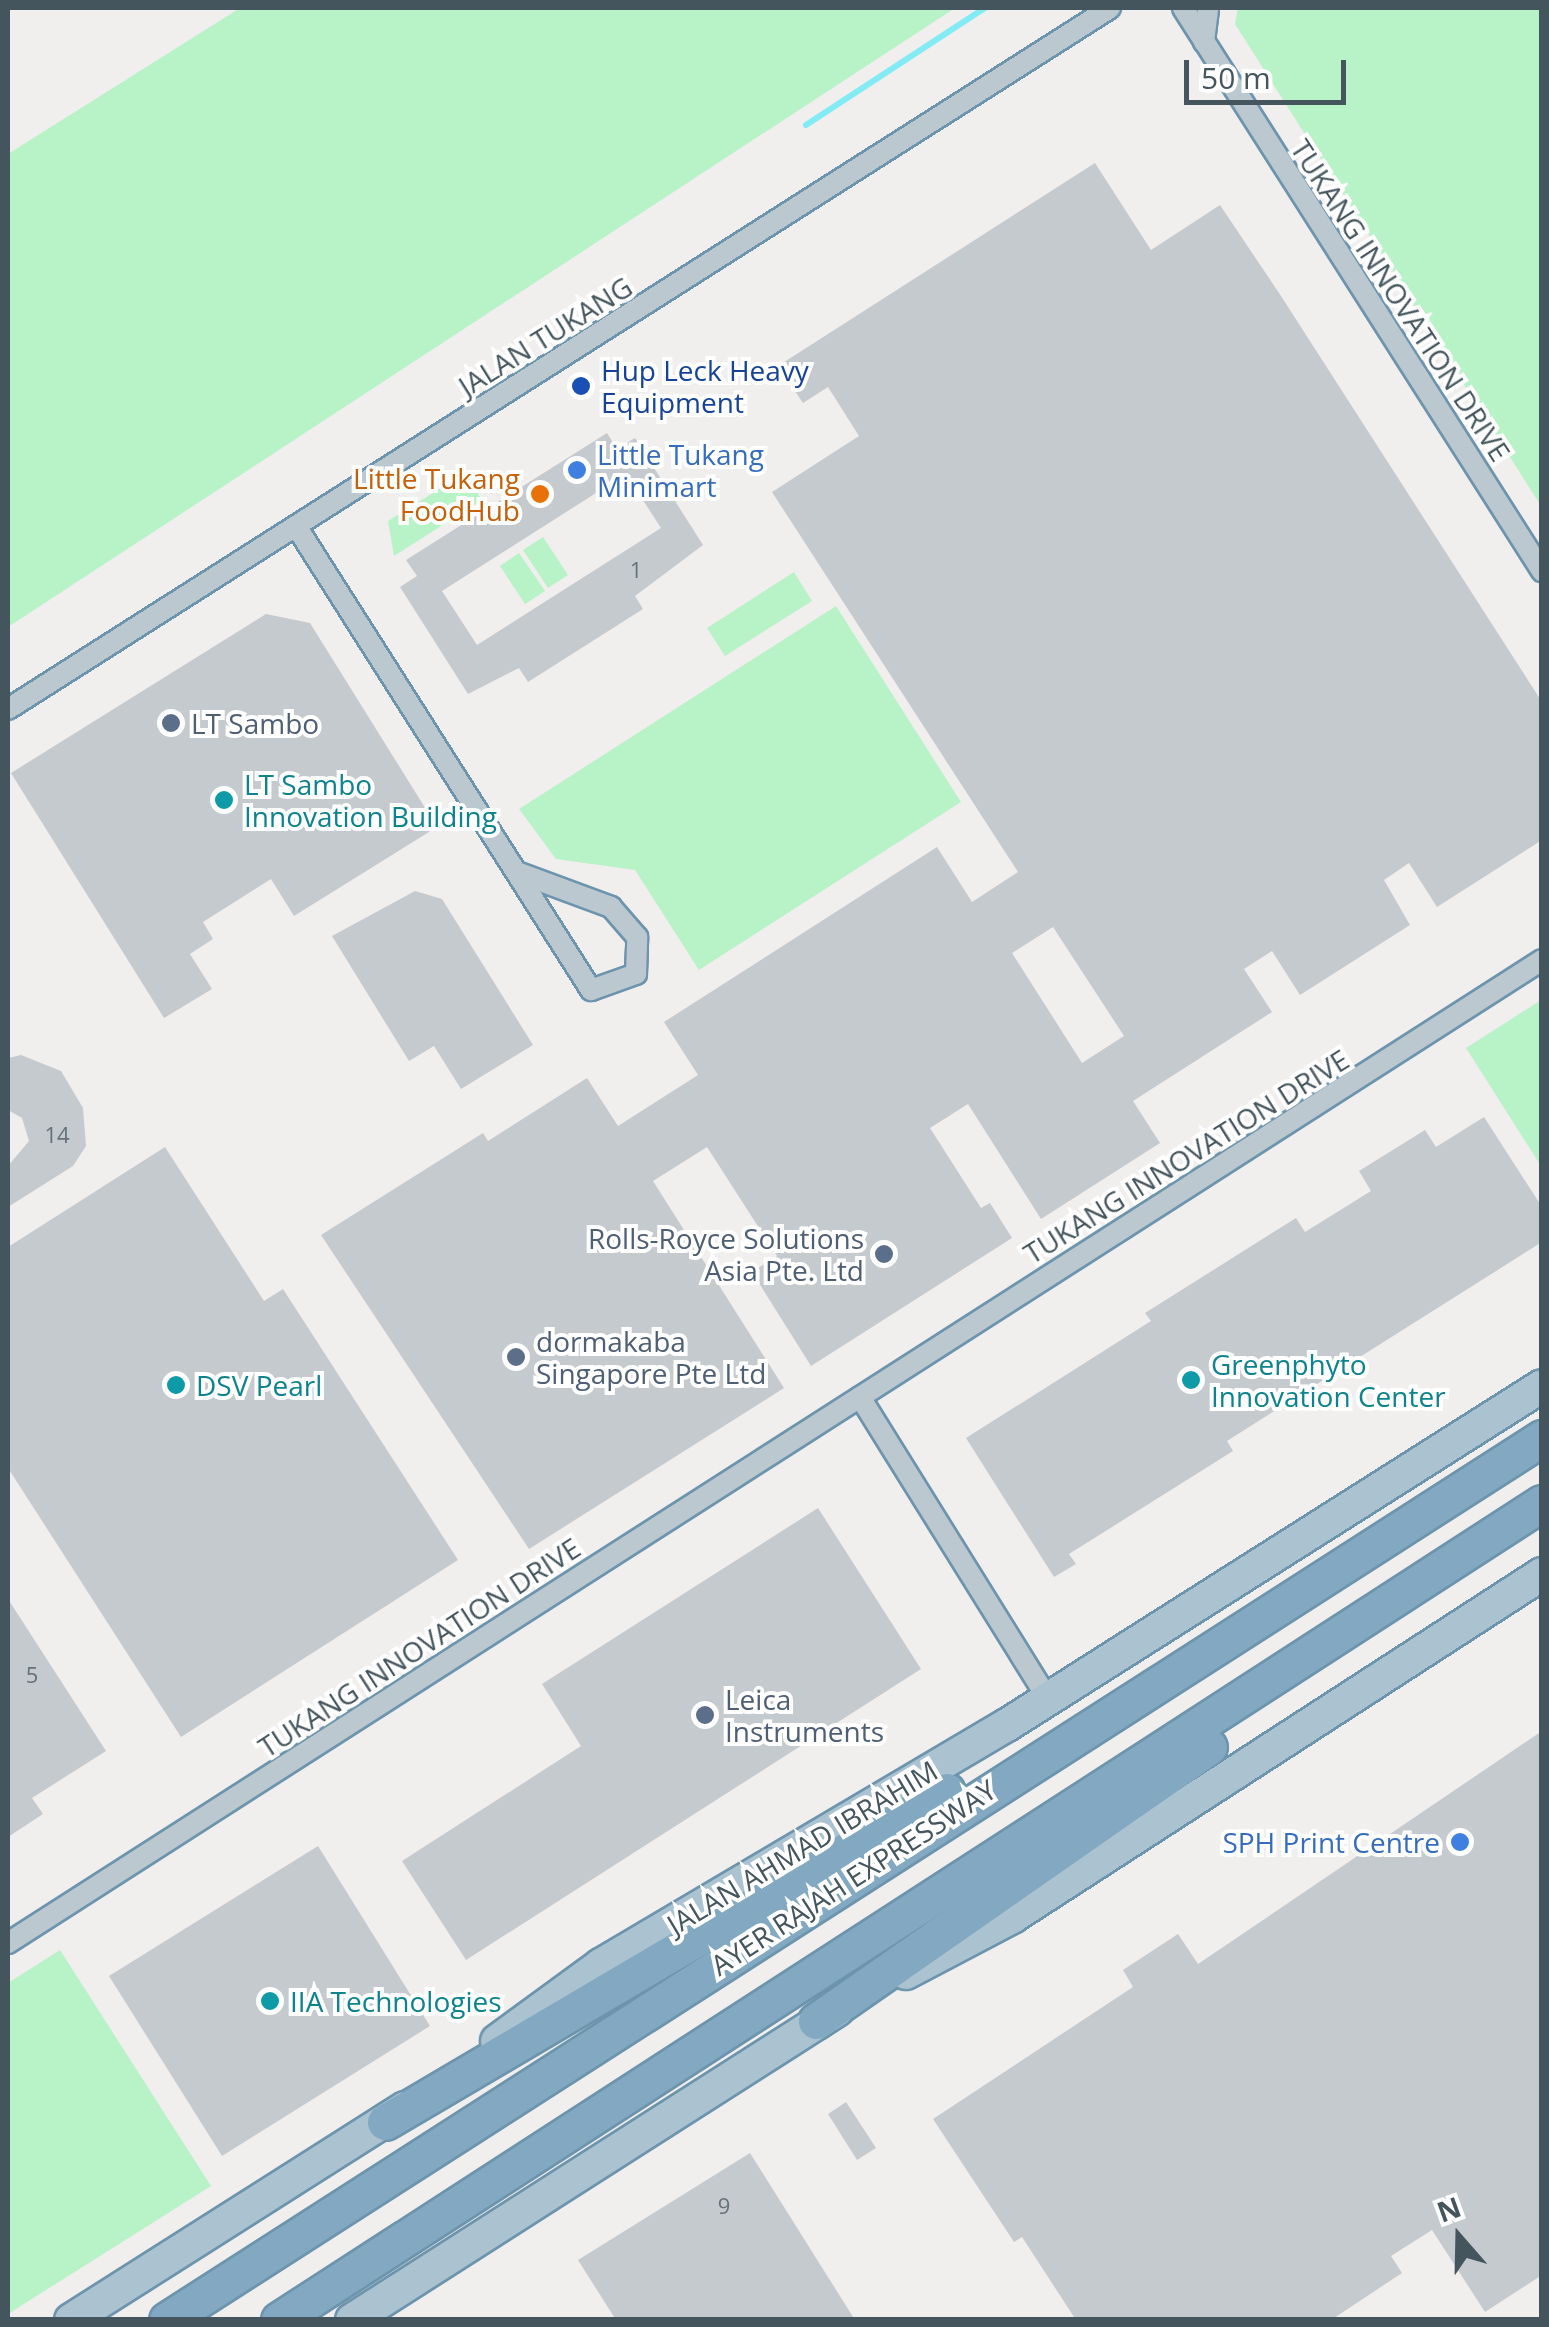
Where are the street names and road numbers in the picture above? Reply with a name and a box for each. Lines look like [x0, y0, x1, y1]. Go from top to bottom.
street label: TUKANG INNOVATION DRIVE [1284, 133, 1518, 467]
street label: JALAN TUKANG [452, 269, 638, 403]
street label: TUKANG INNOVATION DRIVE [1017, 1042, 1355, 1270]
street label: TUKANG INNOVATION DRIVE [252, 1530, 586, 1764]
street label: JALAN AHMAD IBRAHIM [661, 1753, 943, 1941]
street label: AYER RAJAH EXPRESSWAY [704, 1772, 1002, 1982]

